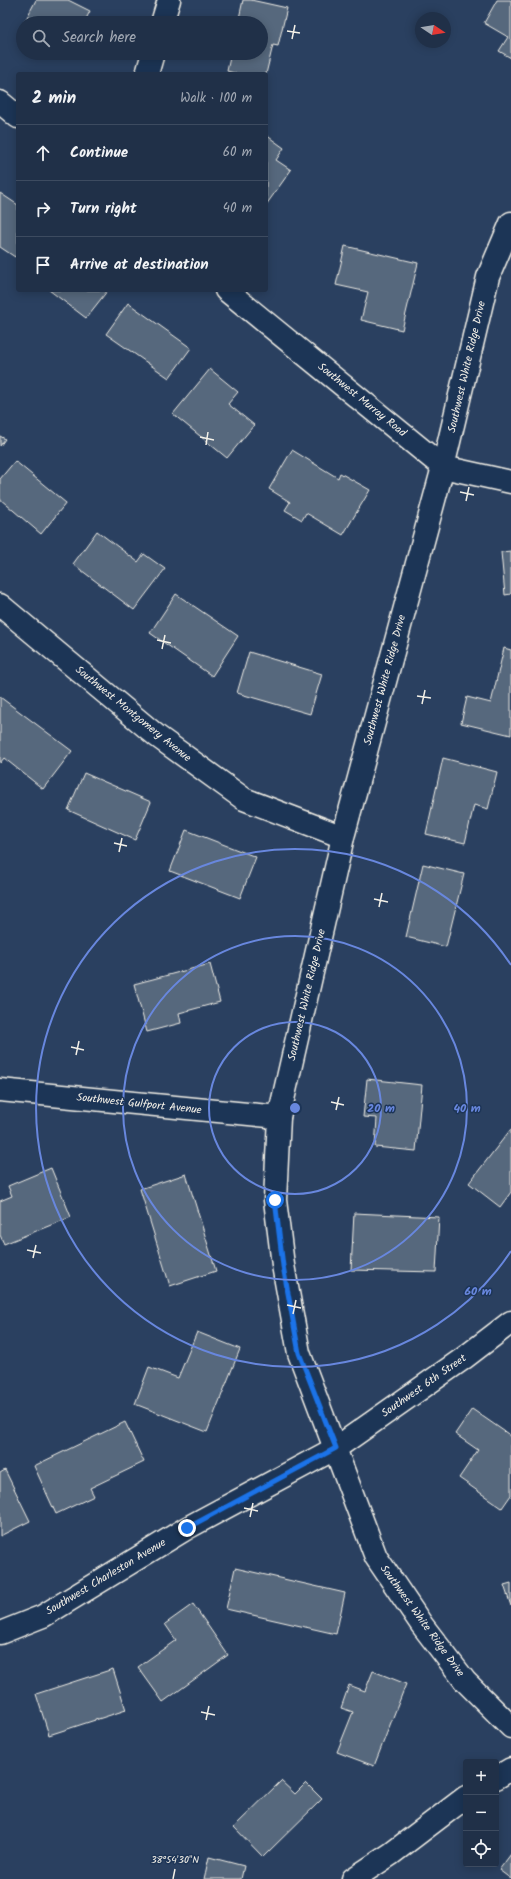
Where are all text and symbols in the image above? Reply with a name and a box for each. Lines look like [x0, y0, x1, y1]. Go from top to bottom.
north arrow [415, 12, 451, 48]
search box [16, 16, 268, 60]
text: Search here [62, 26, 136, 50]
icon: search [30, 27, 52, 49]
text: 2 min [32, 85, 76, 112]
text: Walk · 100 m [180, 88, 252, 109]
text: Continue [70, 141, 128, 165]
icon: ahead [32, 142, 54, 164]
text: 60 m [223, 142, 252, 163]
text: Turn right [70, 197, 137, 221]
icon: right [32, 198, 54, 220]
text: 40 m [223, 198, 252, 219]
text: Arrive at destination [70, 253, 209, 277]
icon: arrive [32, 254, 54, 276]
street label: Southwest White Ridge Drive [443, 299, 491, 435]
street label: Southwest Murray Road [314, 358, 411, 442]
street label: Southwest White Ridge Drive [359, 613, 411, 747]
street label: Southwest Montgomery Avenue [71, 661, 195, 767]
street label: Southwest White Ridge Drive [283, 927, 331, 1063]
street label: Southwest Gulfport Avenue [76, 1088, 203, 1120]
text: 20 m [367, 1099, 395, 1118]
text: 40 m [453, 1099, 481, 1118]
centre of rings [288, 1101, 302, 1115]
route start [266, 1191, 284, 1209]
text: 60 m [464, 1282, 492, 1301]
street label: Southwest 6th Street [378, 1349, 471, 1422]
route end [178, 1519, 196, 1537]
street label: Southwest Charleston Avenue [42, 1534, 170, 1620]
street label: Southwest White Ridge Drive [375, 1561, 469, 1681]
map controls [463, 1759, 499, 1867]
button: + [463, 1759, 499, 1795]
button: − [463, 1795, 499, 1831]
button: locate [463, 1831, 499, 1867]
text: 38°54'30"N [151, 1852, 199, 1868]

